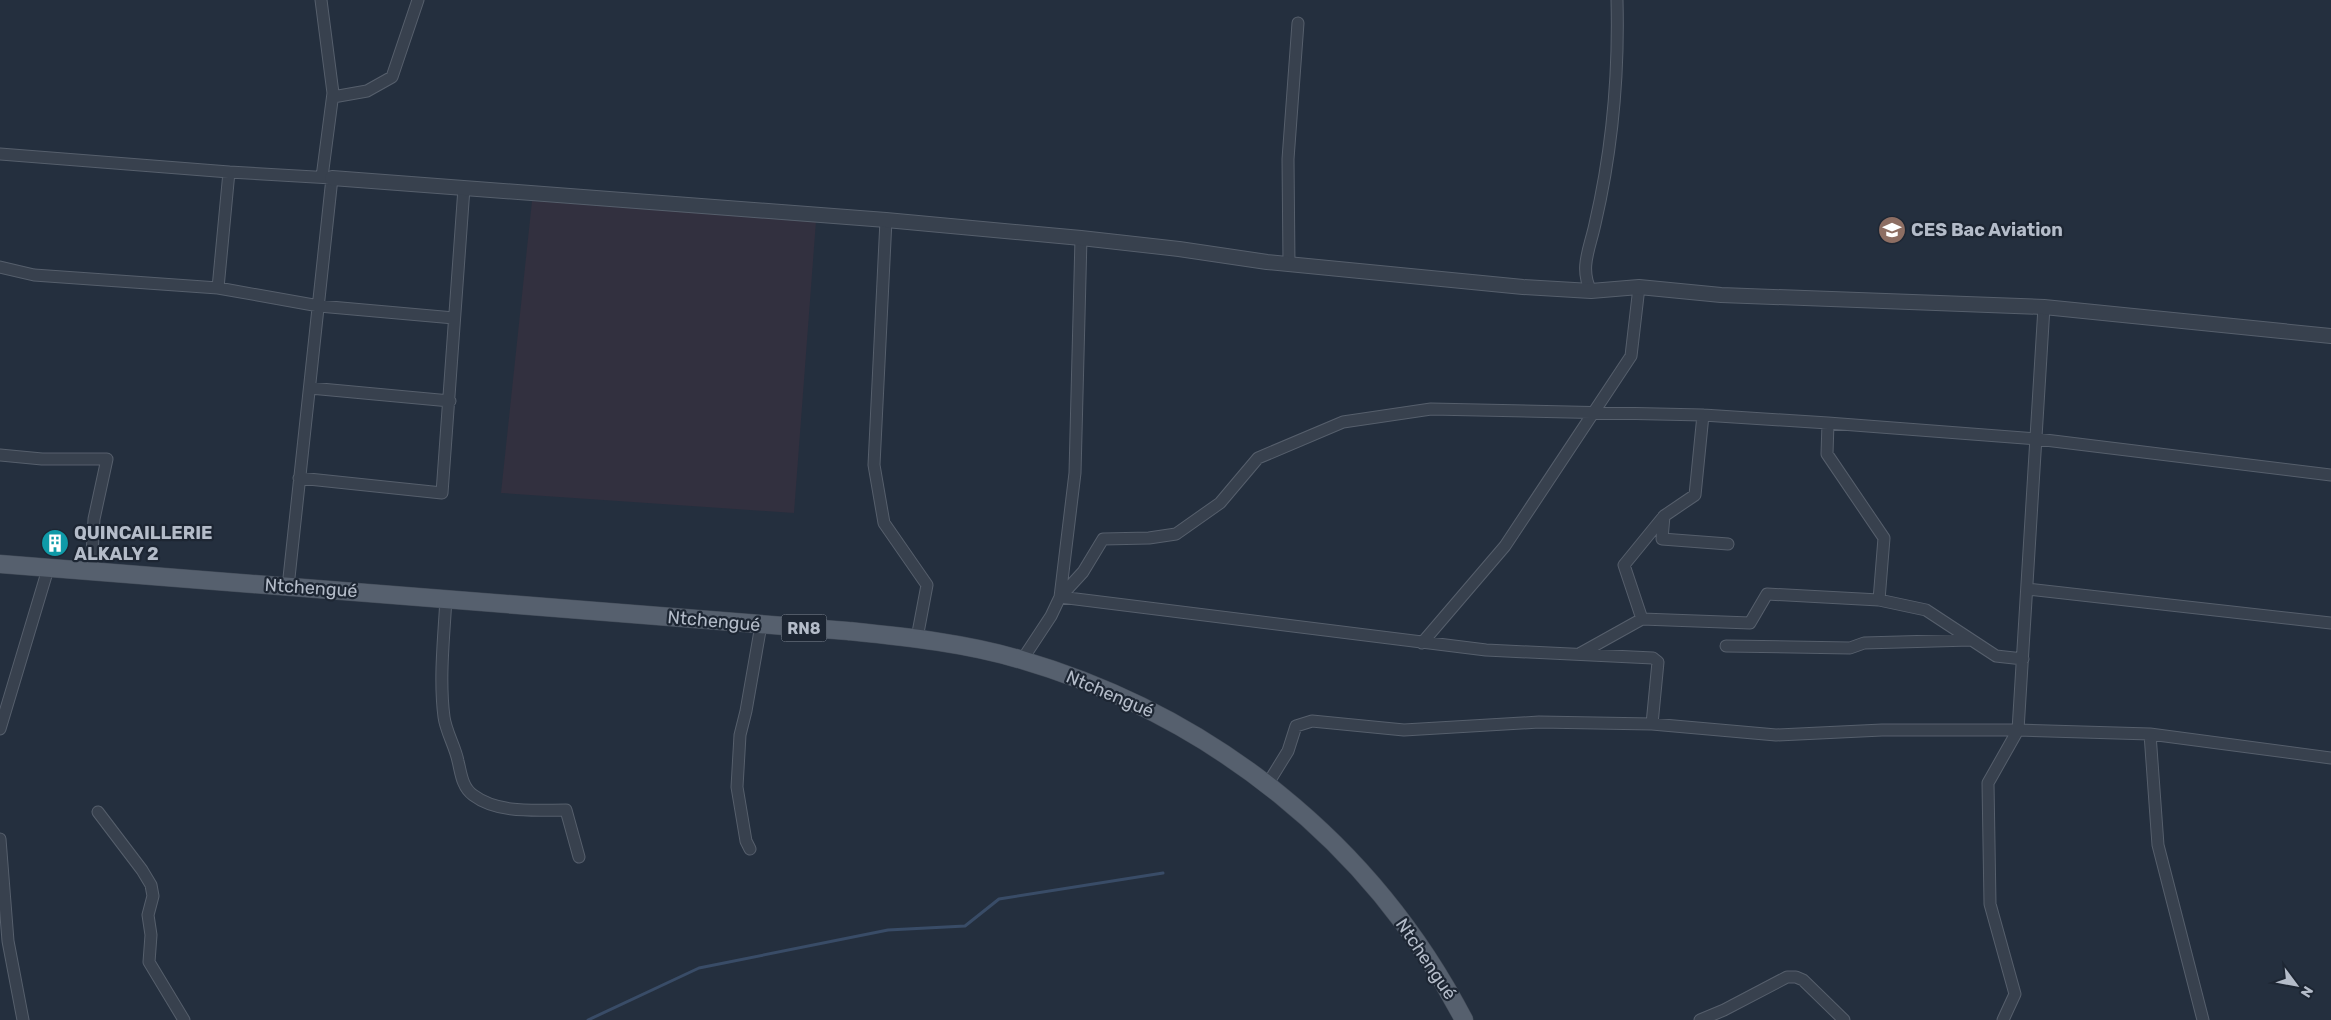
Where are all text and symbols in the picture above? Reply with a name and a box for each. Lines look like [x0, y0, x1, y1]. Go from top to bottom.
school or university icon: CES Bac Aviation [1877, 215, 1907, 245]
place label: CES Bac Aviation [1911, 219, 2063, 241]
place label: QUINCAILLERIE ALKALY 2 [74, 522, 213, 565]
building icon: QUINCAILLERIE ALKALY 2 [40, 528, 70, 558]
street label: Ntchengué [264, 574, 358, 602]
street label: Ntchengué [667, 606, 761, 636]
road number: RN8 [782, 614, 826, 641]
street label: Ntchengué [1063, 666, 1157, 722]
street label: Ntchengué [1391, 914, 1461, 1004]
north arrow [2271, 960, 2321, 1010]
text: N [2297, 983, 2316, 1000]

